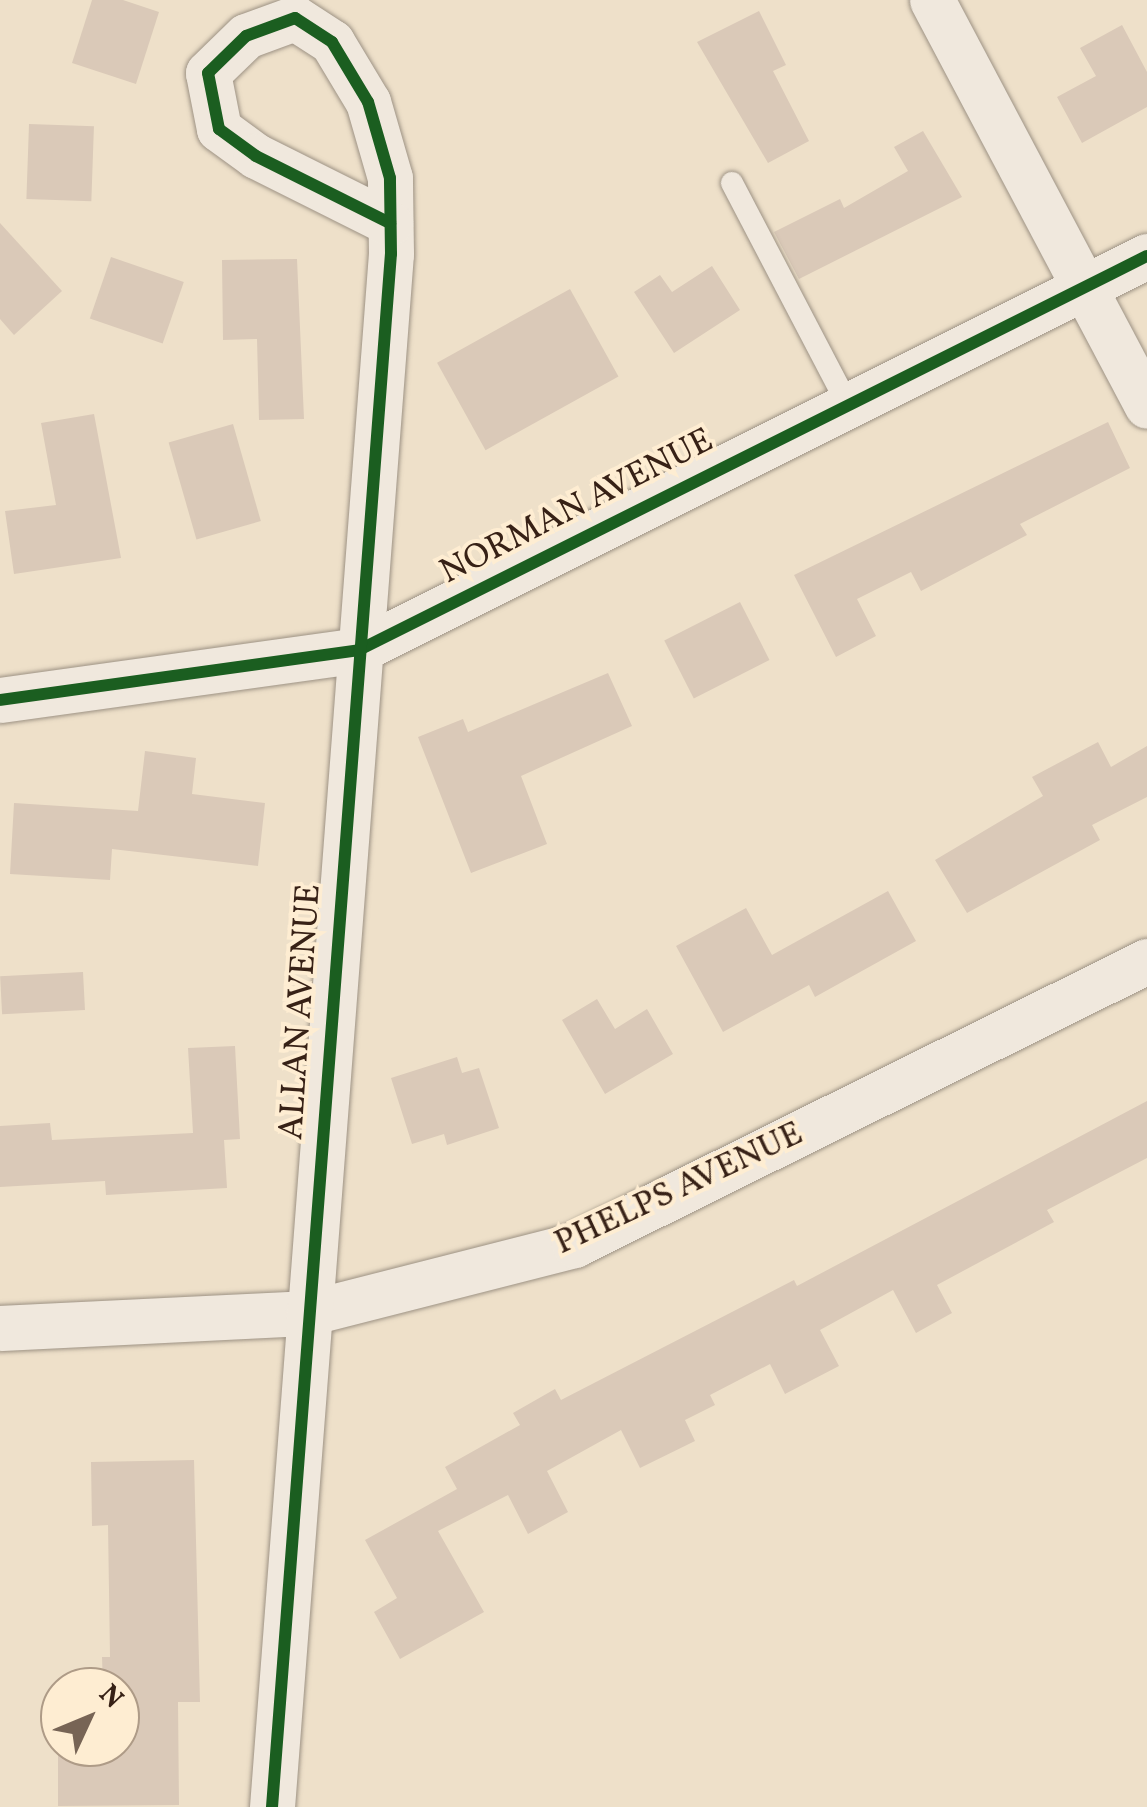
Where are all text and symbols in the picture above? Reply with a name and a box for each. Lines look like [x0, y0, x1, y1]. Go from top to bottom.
street label: NORMAN AVENUE [433, 420, 721, 594]
street label: ALLAN AVENUE [271, 883, 331, 1141]
street label: PHELPS AVENUE [548, 1113, 810, 1265]
north arrow [40, 1667, 140, 1767]
text: N [89, 1676, 132, 1718]

